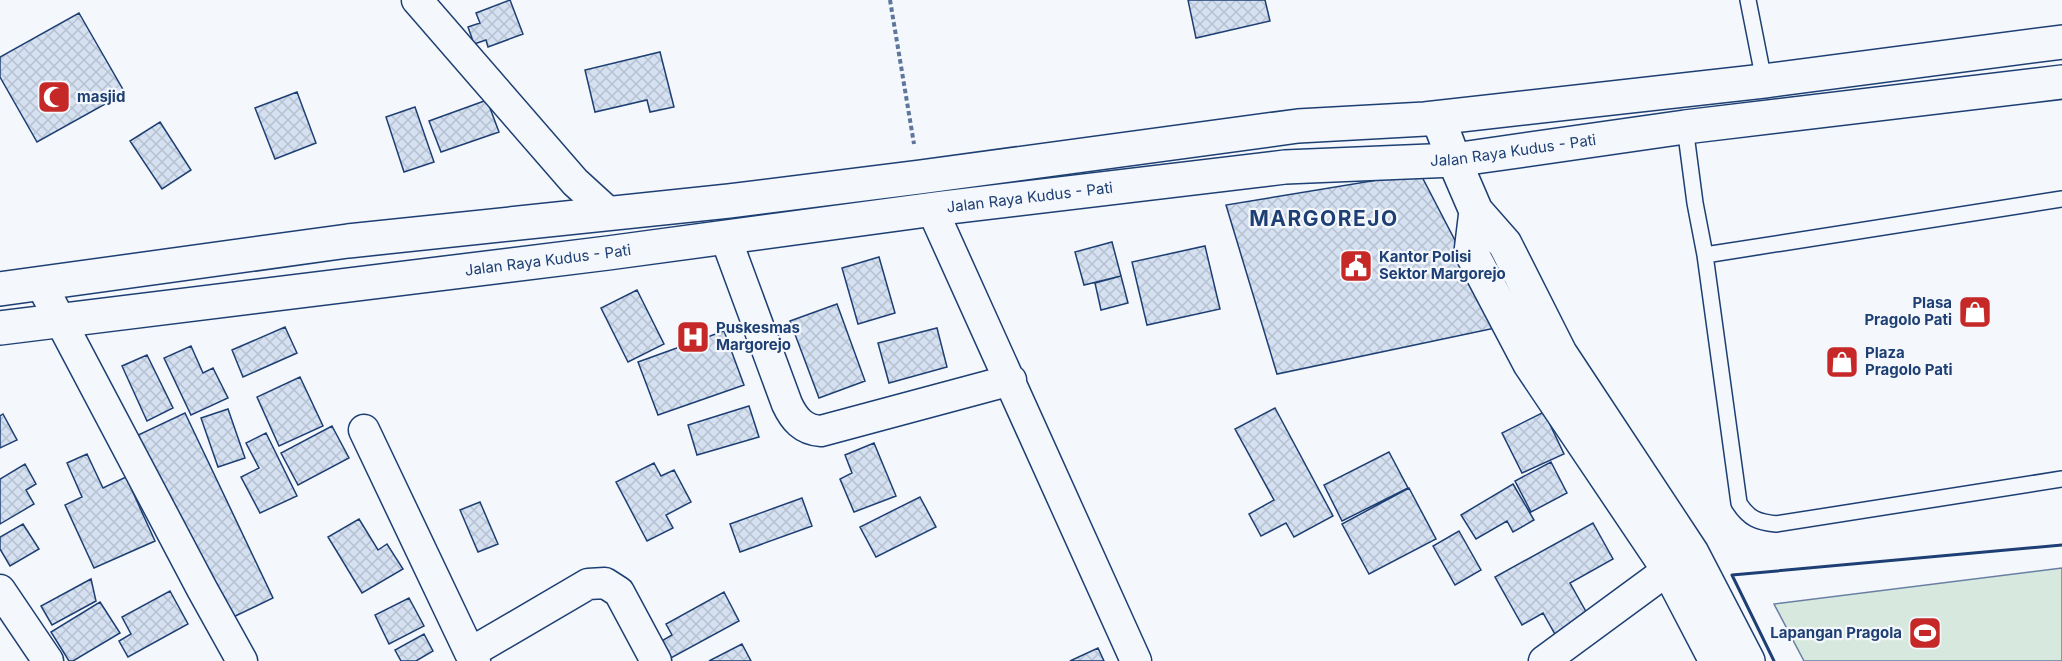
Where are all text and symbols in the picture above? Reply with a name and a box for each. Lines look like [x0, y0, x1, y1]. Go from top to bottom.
mosque icon: masjid [36, 79, 72, 115]
place label: masjid [77, 87, 125, 106]
street label: Jalan Raya Kudus - Pati [1430, 130, 1597, 170]
street label: Jalan Raya Kudus - Pati [945, 178, 1114, 216]
district label: MARGOREJO [1249, 206, 1399, 231]
street label: Jalan Raya Kudus - Pati [464, 240, 632, 280]
place label: Kantor Polisi Sektor Margorejo [1379, 247, 1506, 283]
public building icon: Kantor Polisi Sektor Margorejo [1338, 248, 1374, 284]
place label: Plasa Pragolo Pati [1864, 293, 1952, 329]
shop icon: Plasa Pragolo Pati [1957, 294, 1993, 330]
place label: Puskesmas Margorejo [716, 318, 800, 354]
hospital icon: Puskesmas Margorejo [675, 319, 711, 355]
place label: Plaza Pragolo Pati [1865, 343, 1953, 379]
shop icon: Plaza Pragolo Pati [1824, 344, 1860, 380]
sports icon: Lapangan Pragola [1907, 615, 1943, 651]
place label: Lapangan Pragola [1770, 623, 1902, 642]

